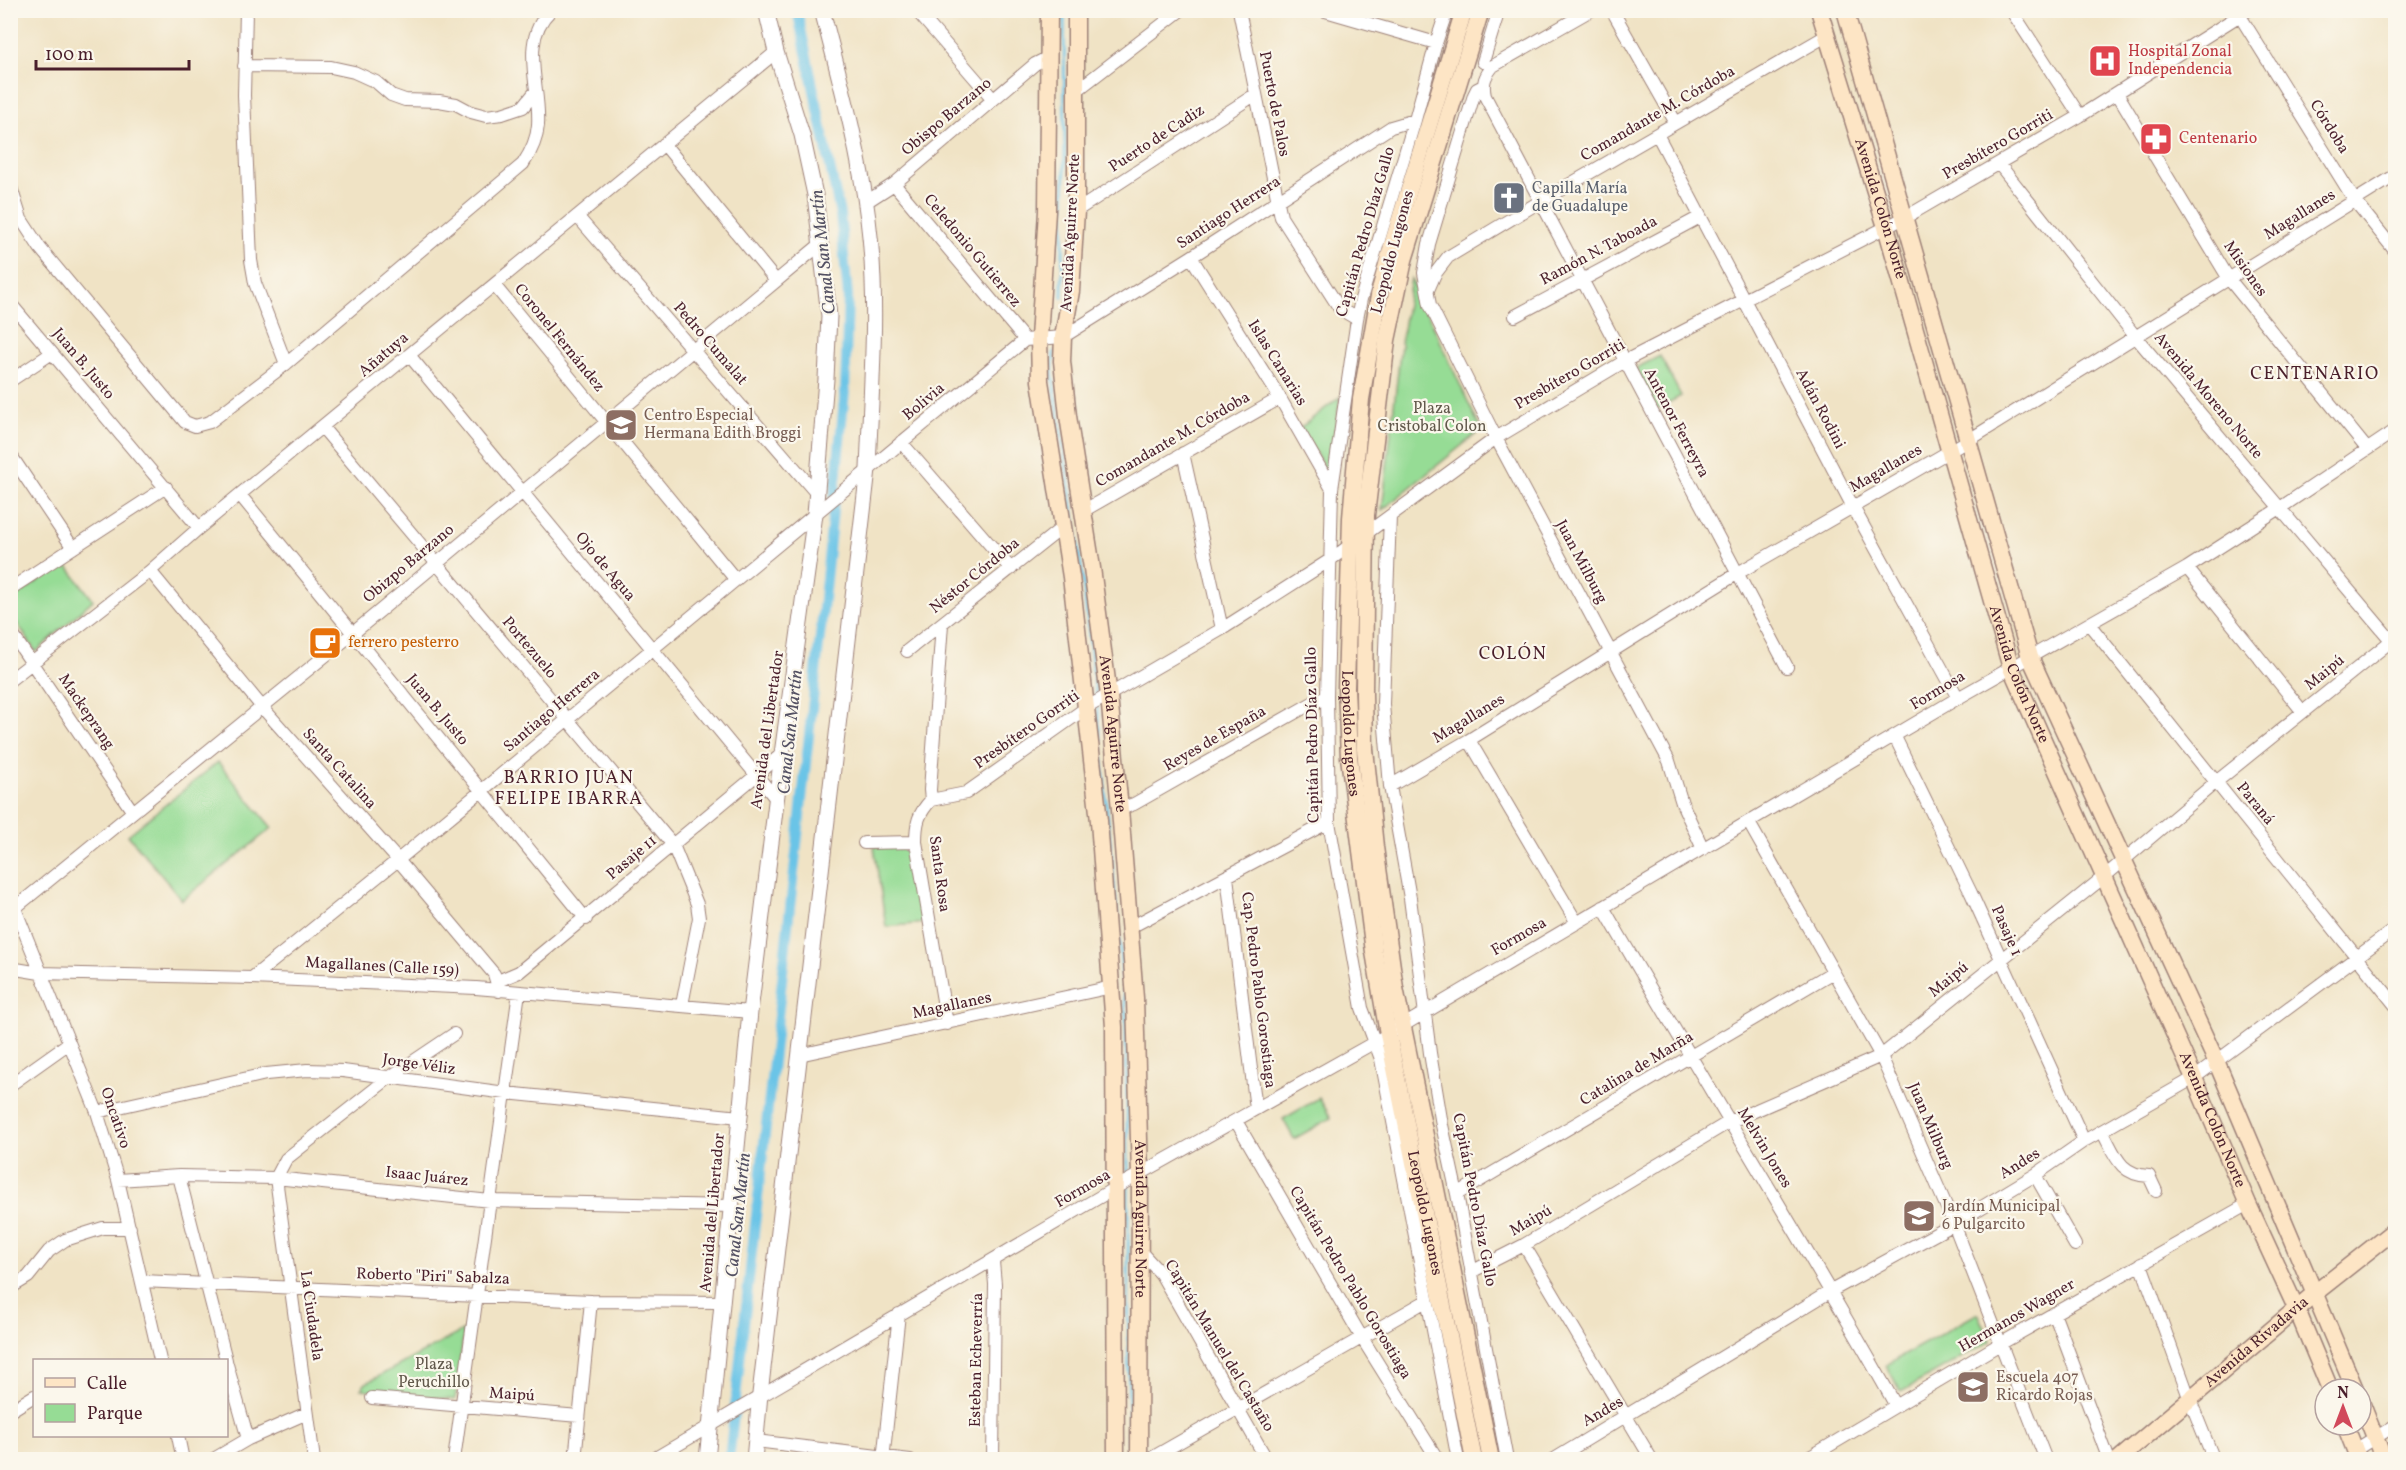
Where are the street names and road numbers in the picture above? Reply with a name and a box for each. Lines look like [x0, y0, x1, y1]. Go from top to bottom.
street label: Puerto de Palos [1253, 49, 1295, 159]
street label: Comandante M. Córdoba [1577, 61, 1739, 167]
street label: Obispo Barzano [897, 73, 997, 161]
street label: Córdoba [2304, 96, 2354, 158]
street label: Puerto de Cadiz [1105, 100, 1209, 178]
street label: Presbítero Gorriti [1939, 104, 2057, 186]
street label: Avenida Colón Norte [1848, 136, 1911, 282]
street label: Capitán Pedro Díaz Gallo [1331, 144, 1401, 320]
street label: Avenida Aguirre Norte [1056, 153, 1086, 313]
street label: Santiago Herrera [1173, 171, 1285, 255]
street label: Magallanes [2260, 184, 2340, 246]
street label: Leopoldo Lugones [1366, 188, 1420, 316]
street label: Celedonio Gutierrez [918, 190, 1026, 312]
street label: Ramón N. Taboada [1536, 211, 1662, 291]
street label: Misiones [2218, 237, 2272, 302]
street label: Coronel Fernández [508, 279, 610, 397]
street label: Pedro Cumalat [668, 298, 753, 391]
street label: Islas Canarias [1242, 316, 1312, 410]
street label: Juan B. Justo [47, 324, 119, 404]
street label: Añatuya [354, 327, 414, 382]
street label: Avenida Moreno Norte [2148, 328, 2268, 464]
street label: Presbítero Gorriti [1511, 334, 1629, 416]
street label: Antenor Ferreyra [1638, 364, 1714, 482]
street label: Adán Rodini [1790, 365, 1850, 453]
street label: Bolivia [898, 378, 950, 426]
street label: Comandante M. Córdoba [1092, 387, 1254, 493]
street label: Magallanes [1846, 439, 1927, 499]
street label: Juan Milburg [1550, 516, 1612, 608]
street label: Obizpo Barzano [359, 519, 459, 609]
street label: Ojo de Agua [570, 528, 640, 606]
street label: Néstor Córdoba [925, 533, 1025, 619]
street label: Avenida Colón Norte [1983, 603, 2054, 747]
street label: Portezuelo [496, 612, 562, 684]
street label: Capitán Pedro Díaz Gallo [1300, 647, 1326, 823]
street label: Avenida del Libertador [746, 649, 790, 811]
street label: Maipú [2300, 650, 2350, 696]
street label: Avenida Aguirre Norte [1093, 653, 1131, 814]
street label: Santiago Herrera [499, 664, 605, 758]
street label: Formosa [1906, 666, 1970, 716]
street label: Mackeprang [52, 670, 120, 754]
street label: Juan B. Justo [401, 670, 473, 750]
street label: Leopoldo Lugones [1335, 670, 1365, 798]
street label: Presbítero Gorriti [970, 685, 1084, 775]
street label: Magallanes [1429, 689, 1509, 749]
street label: Reyes de España [1160, 701, 1270, 777]
street label: Santa Catalina [297, 724, 381, 814]
street label: Paraná [2231, 778, 2279, 830]
street label: Pasaje 11 [602, 830, 662, 886]
street label: Santa Rosa [923, 834, 955, 914]
street label: Cap. Pedro Pablo Gorostiaga [1235, 891, 1281, 1089]
street label: Pasaje 1 [1985, 902, 2027, 960]
street label: Formosa [1487, 912, 1551, 962]
street label: Magallanes (Calle 159) [305, 952, 460, 982]
street label: Maipú [1924, 957, 1974, 1003]
street label: Magallanes [910, 987, 994, 1025]
street label: Catalina de Marña [1576, 1026, 1698, 1112]
street label: Avenida Colón Norte [2173, 1048, 2251, 1191]
street label: Jorge Véliz [381, 1049, 457, 1081]
street label: Juan Milburg [1902, 1079, 1958, 1173]
street label: Oncativo [94, 1084, 136, 1152]
street label: Melvin Jones [1731, 1103, 1797, 1193]
street label: Capitán Pedro Díaz Gallo [1446, 1111, 1502, 1289]
street label: Avenida del Libertador [695, 1132, 731, 1294]
street label: Avenida Aguirre Norte [1128, 1139, 1151, 1298]
street label: Andes [1995, 1143, 2045, 1185]
street label: Leopoldo Lugones [1401, 1149, 1448, 1278]
street label: Isaac Juárez [384, 1162, 470, 1192]
street label: Formosa [1051, 1164, 1115, 1214]
street label: Capitán Pedro Pablo Gorostiaga [1283, 1182, 1417, 1384]
street label: Maipú [1506, 1200, 1556, 1242]
street label: Capitán Manuel del Castaño [1159, 1256, 1279, 1436]
street label: Roberto "Piri" Sabalza [356, 1263, 510, 1291]
street label: La Ciudadela [294, 1270, 328, 1362]
street label: Hermanos Wagner [1955, 1274, 2079, 1358]
street label: Avenida Rivadavia [2200, 1292, 2314, 1393]
street label: Esteban Echeverría [965, 1293, 989, 1427]
street label: Maipú [488, 1382, 536, 1408]
street label: Andes [1578, 1391, 1628, 1433]

